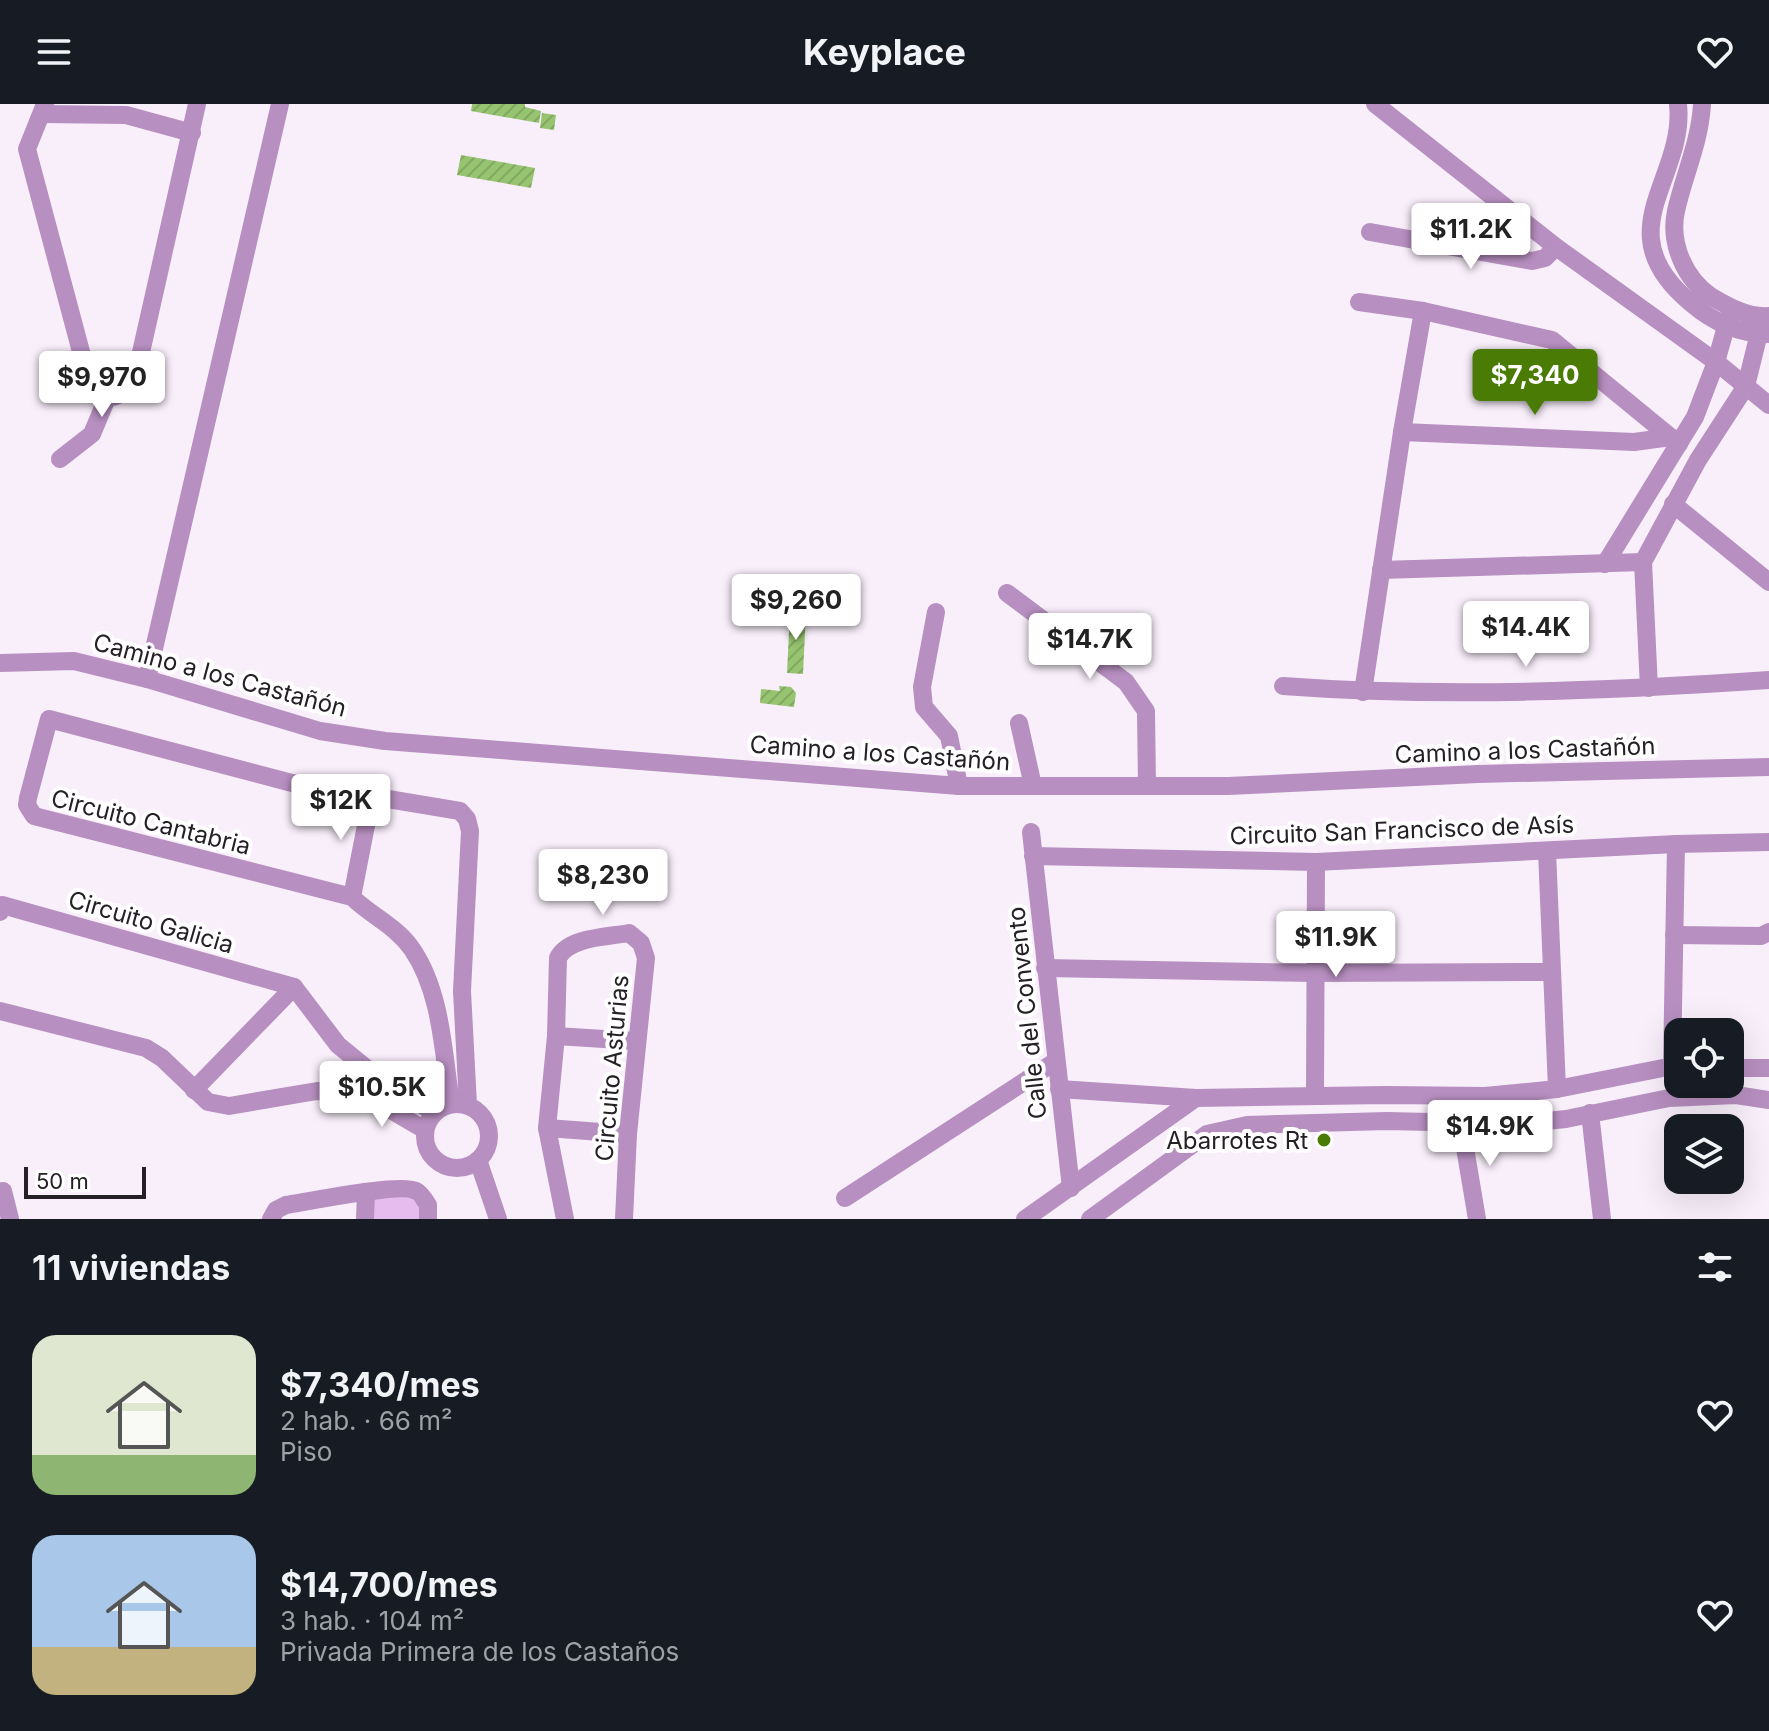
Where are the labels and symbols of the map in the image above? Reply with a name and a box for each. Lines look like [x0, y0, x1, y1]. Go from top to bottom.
pin: $11.2K [1406, 203, 1536, 271]
pin: $7,340 [1470, 349, 1600, 417]
pin: $9,970 [37, 351, 167, 419]
pin: $9,260 [731, 574, 861, 642]
pin: $14.4K [1461, 601, 1591, 669]
pin: $14.7K [1025, 613, 1155, 681]
street label: Camino a los Castañón [90, 627, 350, 723]
street label: Camino a los Castañón [749, 729, 1011, 777]
street label: Camino a los Castañón [1394, 731, 1656, 769]
pin: $12K [294, 774, 388, 842]
street label: Circuito Cantabria [48, 783, 254, 861]
street label: Circuito San Francisco de Asís [1229, 809, 1575, 851]
pin: $8,230 [538, 849, 668, 917]
street label: Circuito Galicia [65, 885, 237, 959]
street label: Calle del Convento [1001, 905, 1053, 1121]
pin: $11.9K [1271, 911, 1401, 979]
street label: Circuito Asturias [589, 974, 635, 1162]
pin: $10.5K [317, 1061, 447, 1129]
pin: $14.9K [1425, 1100, 1555, 1168]
place label: Abarrotes Rt [1166, 1126, 1308, 1155]
marker: Abarrotes Rt [1315, 1131, 1333, 1149]
scale bar [24, 1163, 146, 1199]

